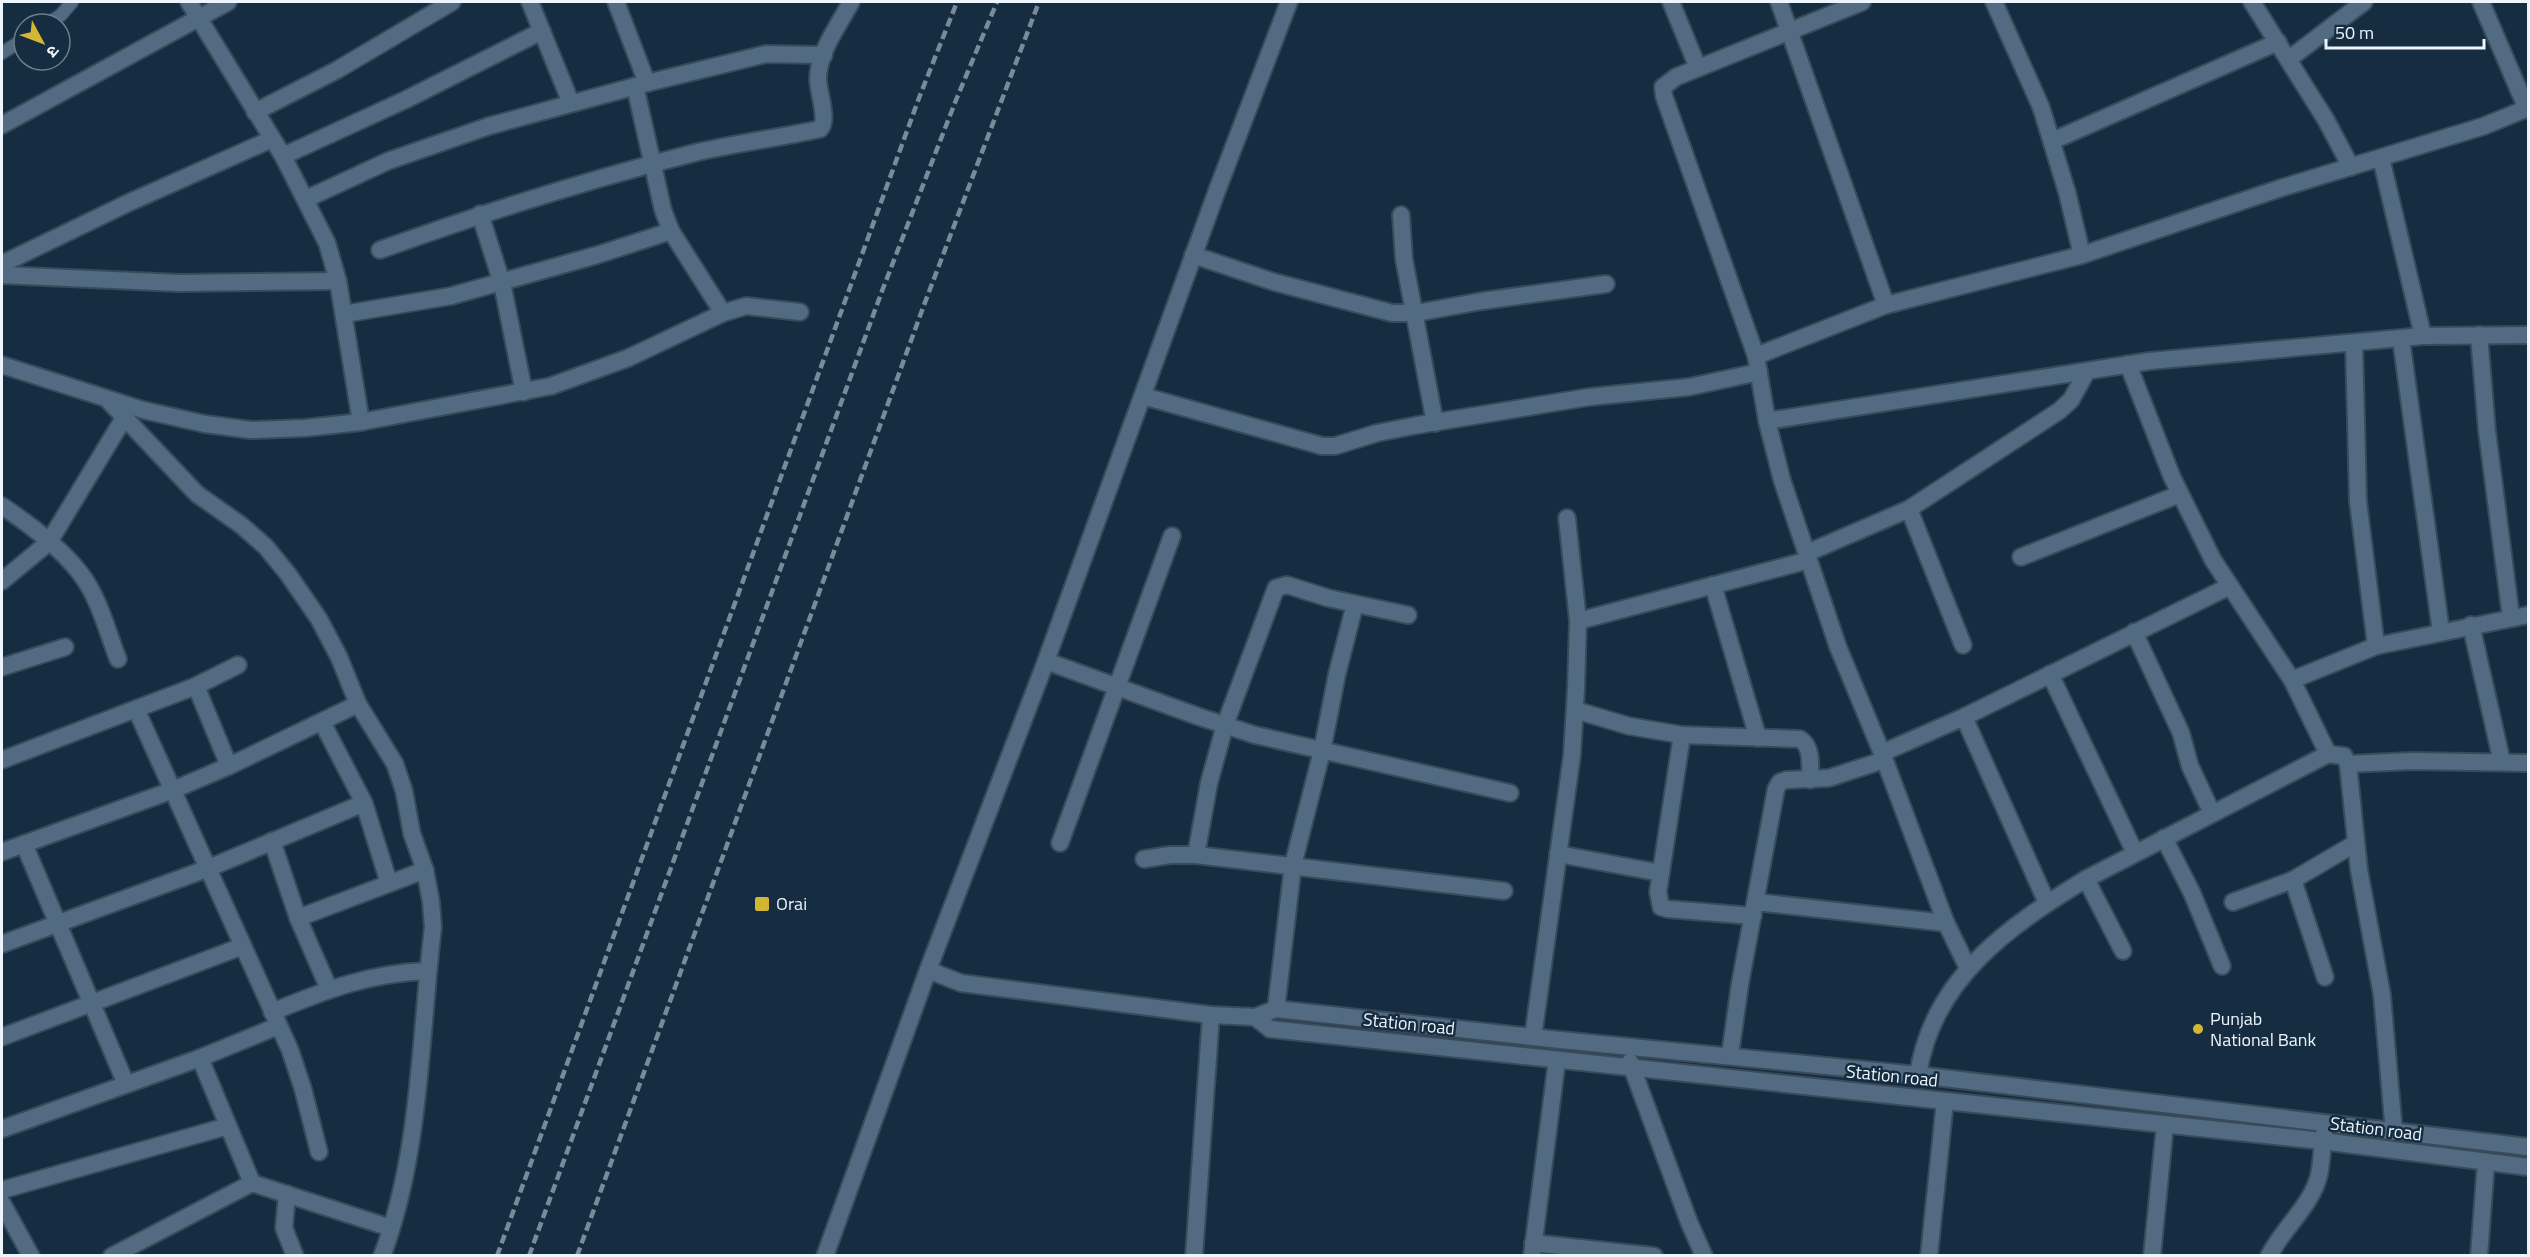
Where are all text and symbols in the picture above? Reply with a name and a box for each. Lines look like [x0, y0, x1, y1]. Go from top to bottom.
north arrow [12, 12, 72, 72]
scale bar [2326, 12, 2484, 50]
text: 50 m [2335, 19, 2374, 46]
text: उ [41, 40, 65, 64]
place label: Orai [776, 890, 807, 917]
marker: Orai [753, 895, 771, 913]
street label: Station road [1362, 1005, 1456, 1042]
place label: Punjab National Bank [2210, 1005, 2317, 1053]
marker: Punjab National Bank [2191, 1022, 2205, 1036]
street label: Station road [1845, 1057, 1939, 1094]
street label: Station road [2329, 1109, 2424, 1148]

